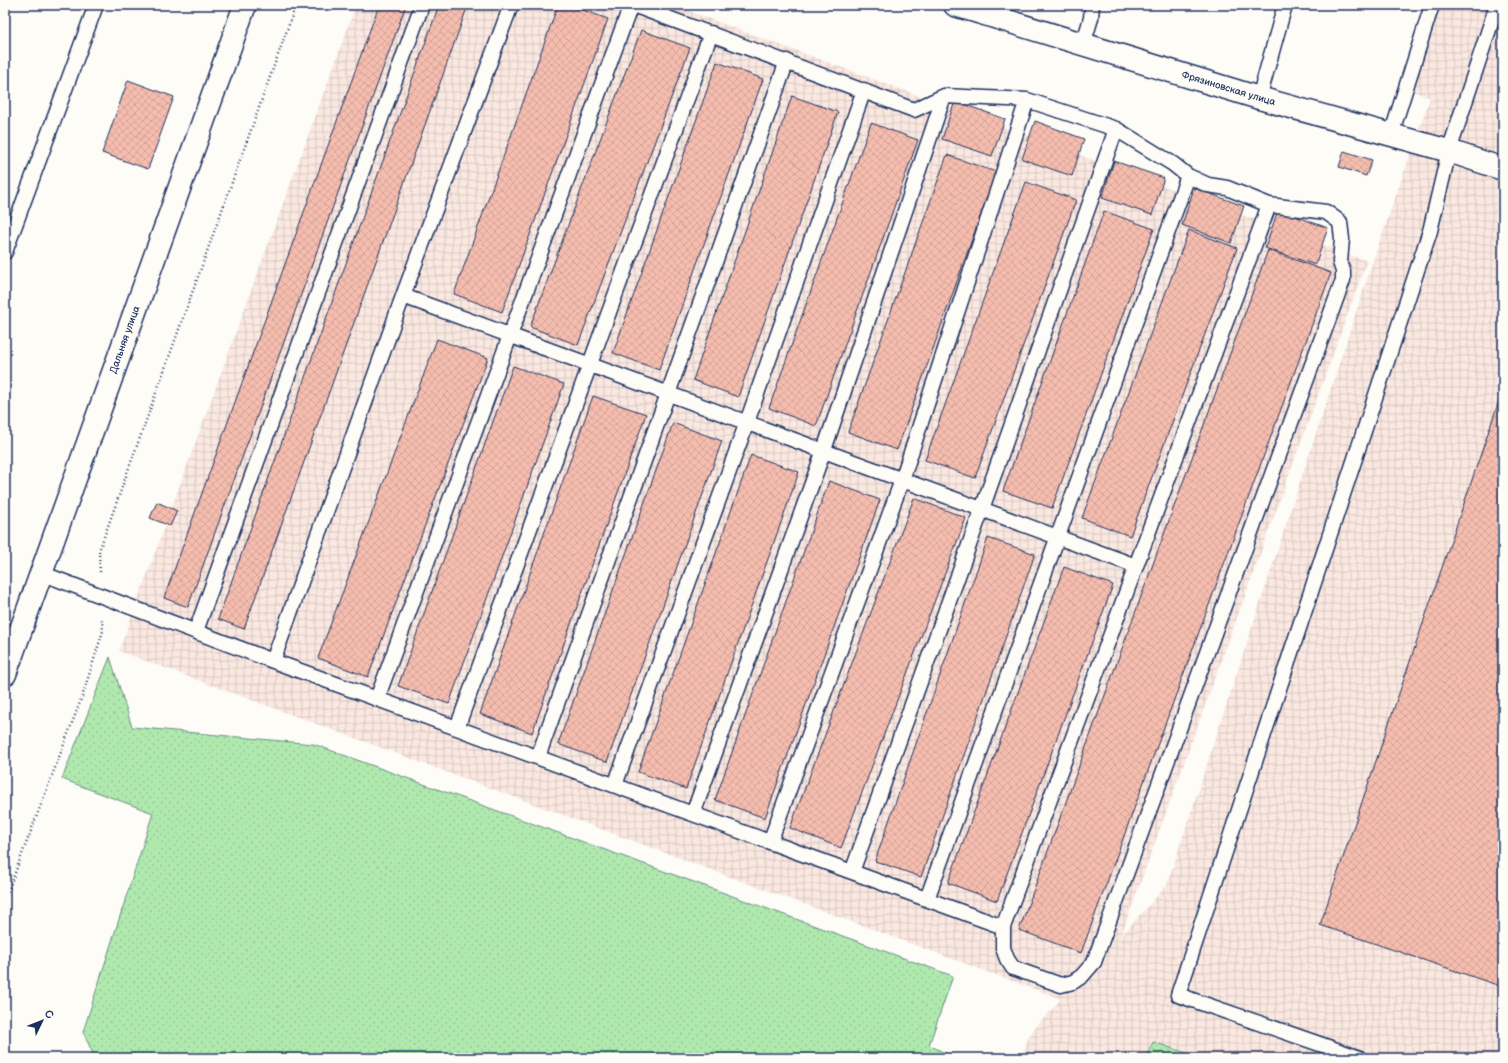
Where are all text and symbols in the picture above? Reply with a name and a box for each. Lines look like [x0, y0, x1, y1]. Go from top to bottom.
street label: Фрязиновская улица [1180, 69, 1277, 108]
street label: Дальняя улица [107, 304, 143, 375]
north arrow [22, 1001, 62, 1041]
text: С [42, 1007, 57, 1022]

